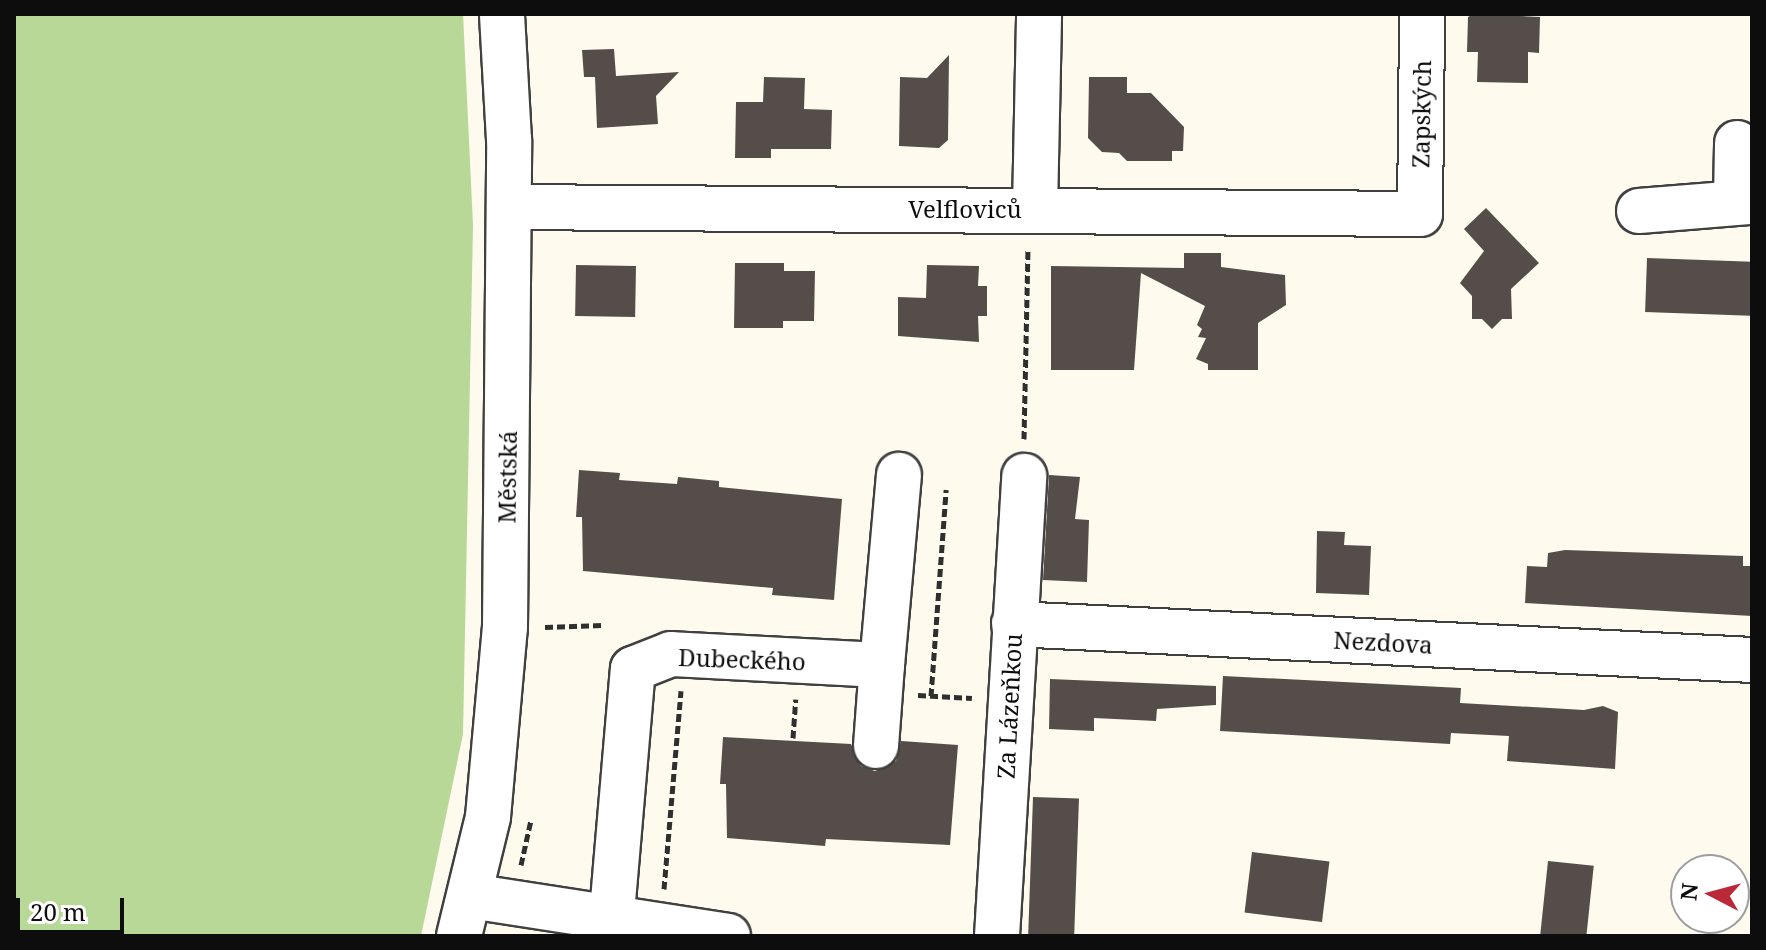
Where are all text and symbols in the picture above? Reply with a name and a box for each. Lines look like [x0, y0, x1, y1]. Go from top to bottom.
street label: Zapských [1406, 60, 1436, 168]
street label: Velfloviců [908, 195, 1022, 223]
street label: Městská [492, 430, 522, 524]
street label: Nezdova [1333, 625, 1433, 659]
street label: Za Lázeňkou [991, 633, 1027, 779]
street label: Dubeckého [678, 642, 806, 676]
north arrow [1670, 854, 1750, 934]
scale bar [20, 882, 128, 932]
text: N [1672, 882, 1704, 902]
text: 20 m [30, 895, 86, 928]

